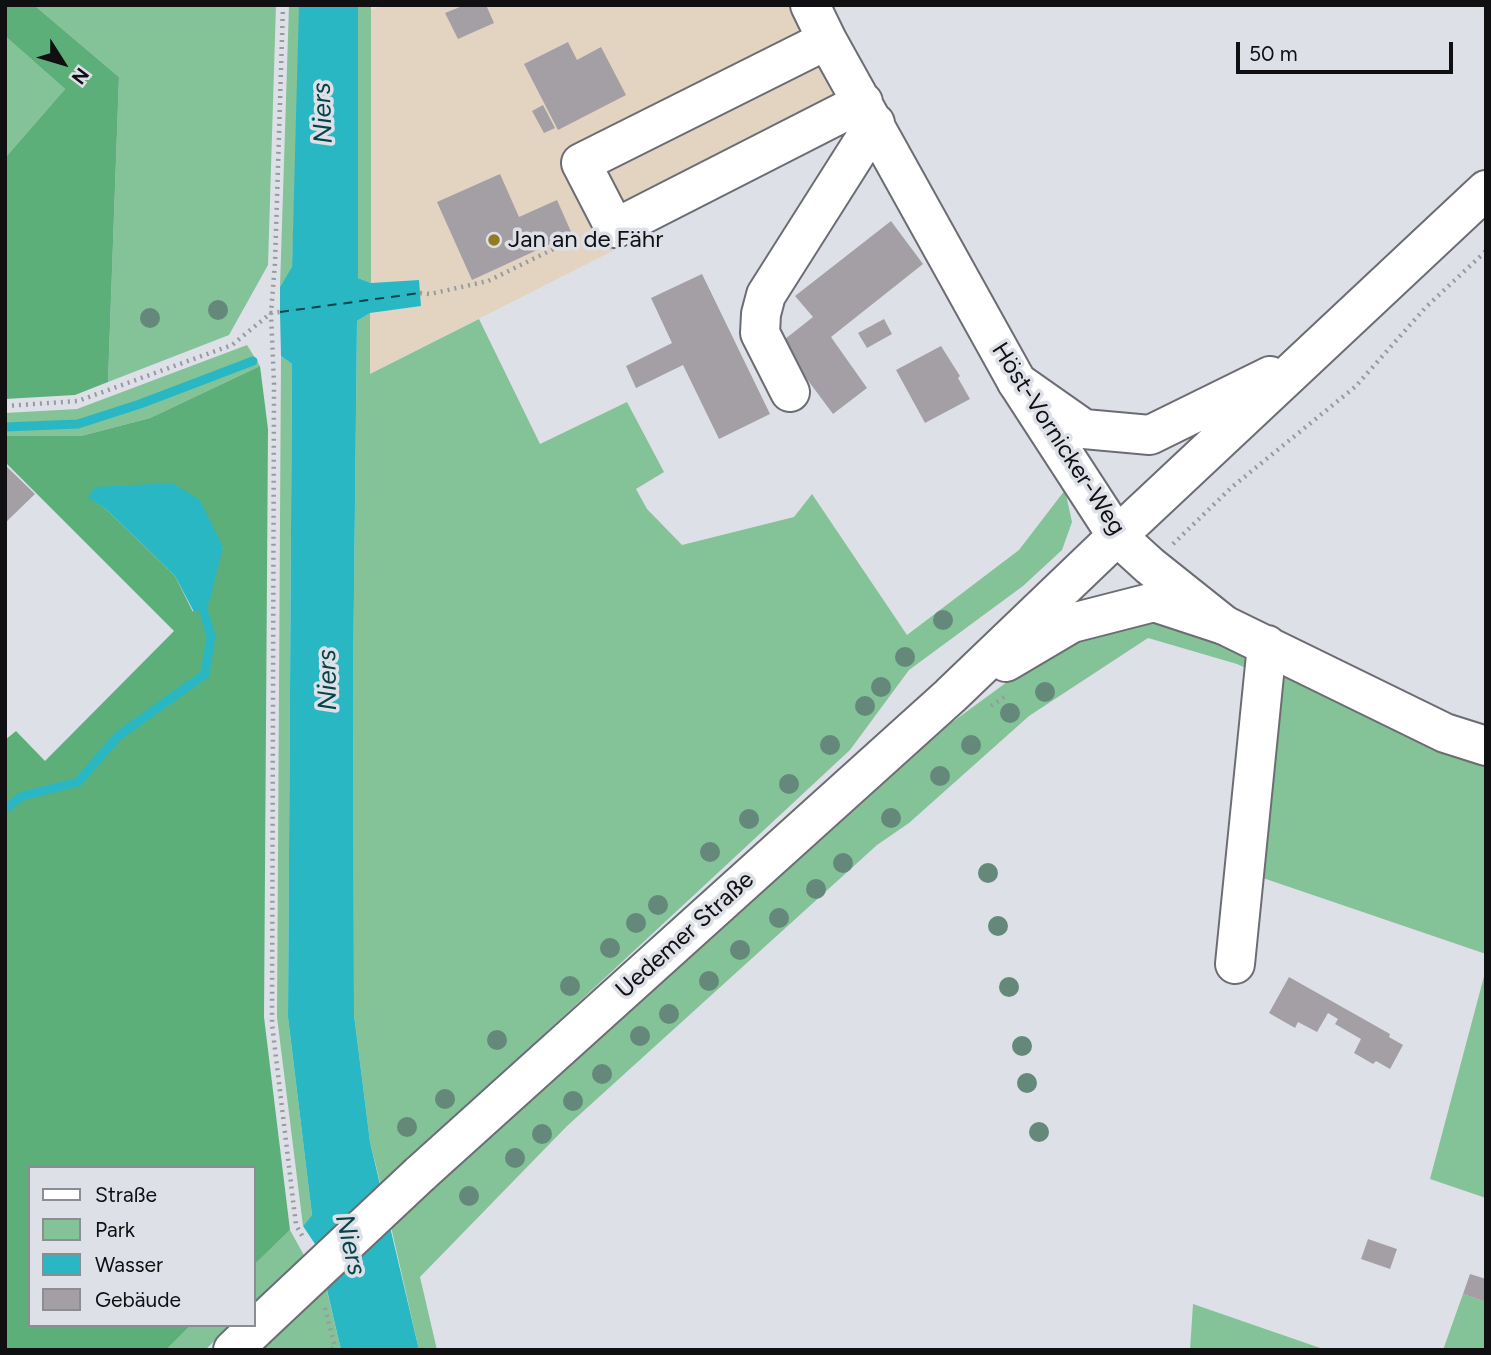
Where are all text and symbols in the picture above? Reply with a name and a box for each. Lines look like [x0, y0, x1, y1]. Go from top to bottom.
north arrow [28, 28, 98, 98]
scale bar [1239, 28, 1456, 72]
text: 50 m [1249, 41, 1298, 66]
text: N [67, 63, 94, 89]
water label: Niers [306, 82, 340, 144]
place label: Jan an de Fähr [508, 226, 663, 254]
marker: Jan an de Fähr [486, 232, 502, 248]
street label: Höst-Vornicker-Weg [985, 337, 1131, 541]
water label: Niers [312, 649, 344, 711]
street label: Uedemer Straße [610, 866, 760, 1004]
legend [28, 1166, 256, 1327]
text: Straße [95, 1182, 157, 1207]
water label: Niers [328, 1212, 372, 1278]
text: Park [95, 1217, 135, 1242]
text: Wasser [95, 1252, 163, 1277]
text: Gebäude [95, 1287, 181, 1312]

